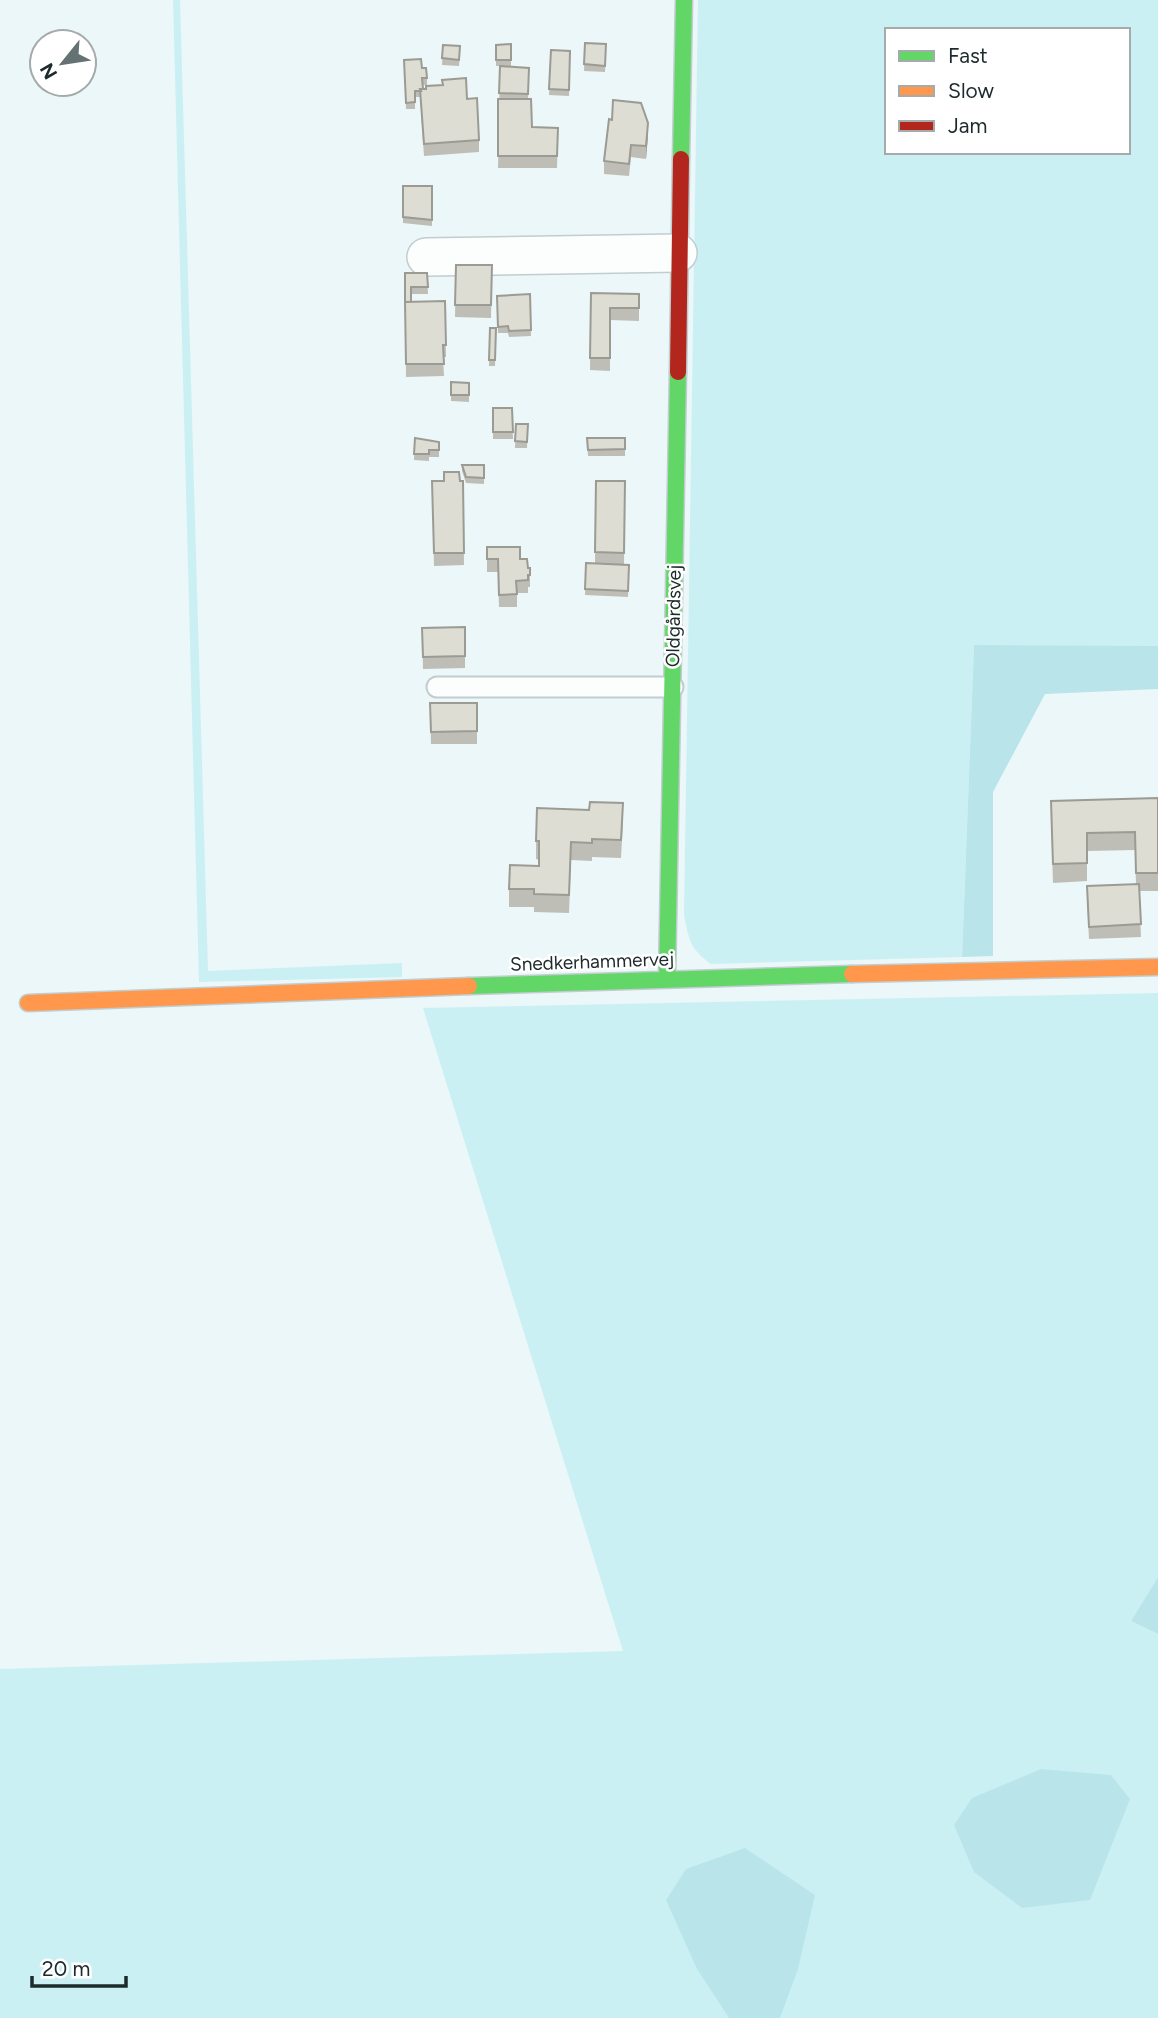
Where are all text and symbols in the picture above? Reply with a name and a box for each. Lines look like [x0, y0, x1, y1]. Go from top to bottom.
north arrow [28, 28, 98, 98]
legend [885, 28, 1130, 154]
text: Fast [948, 43, 988, 68]
text: N [35, 59, 62, 83]
text: Slow [948, 78, 994, 103]
text: Jam [948, 113, 987, 138]
street label: Oldgårdsvej [661, 565, 686, 667]
street label: Snedkerhammervej [510, 947, 674, 976]
scale bar [32, 1944, 126, 1988]
text: 20 m [42, 1956, 90, 1981]

